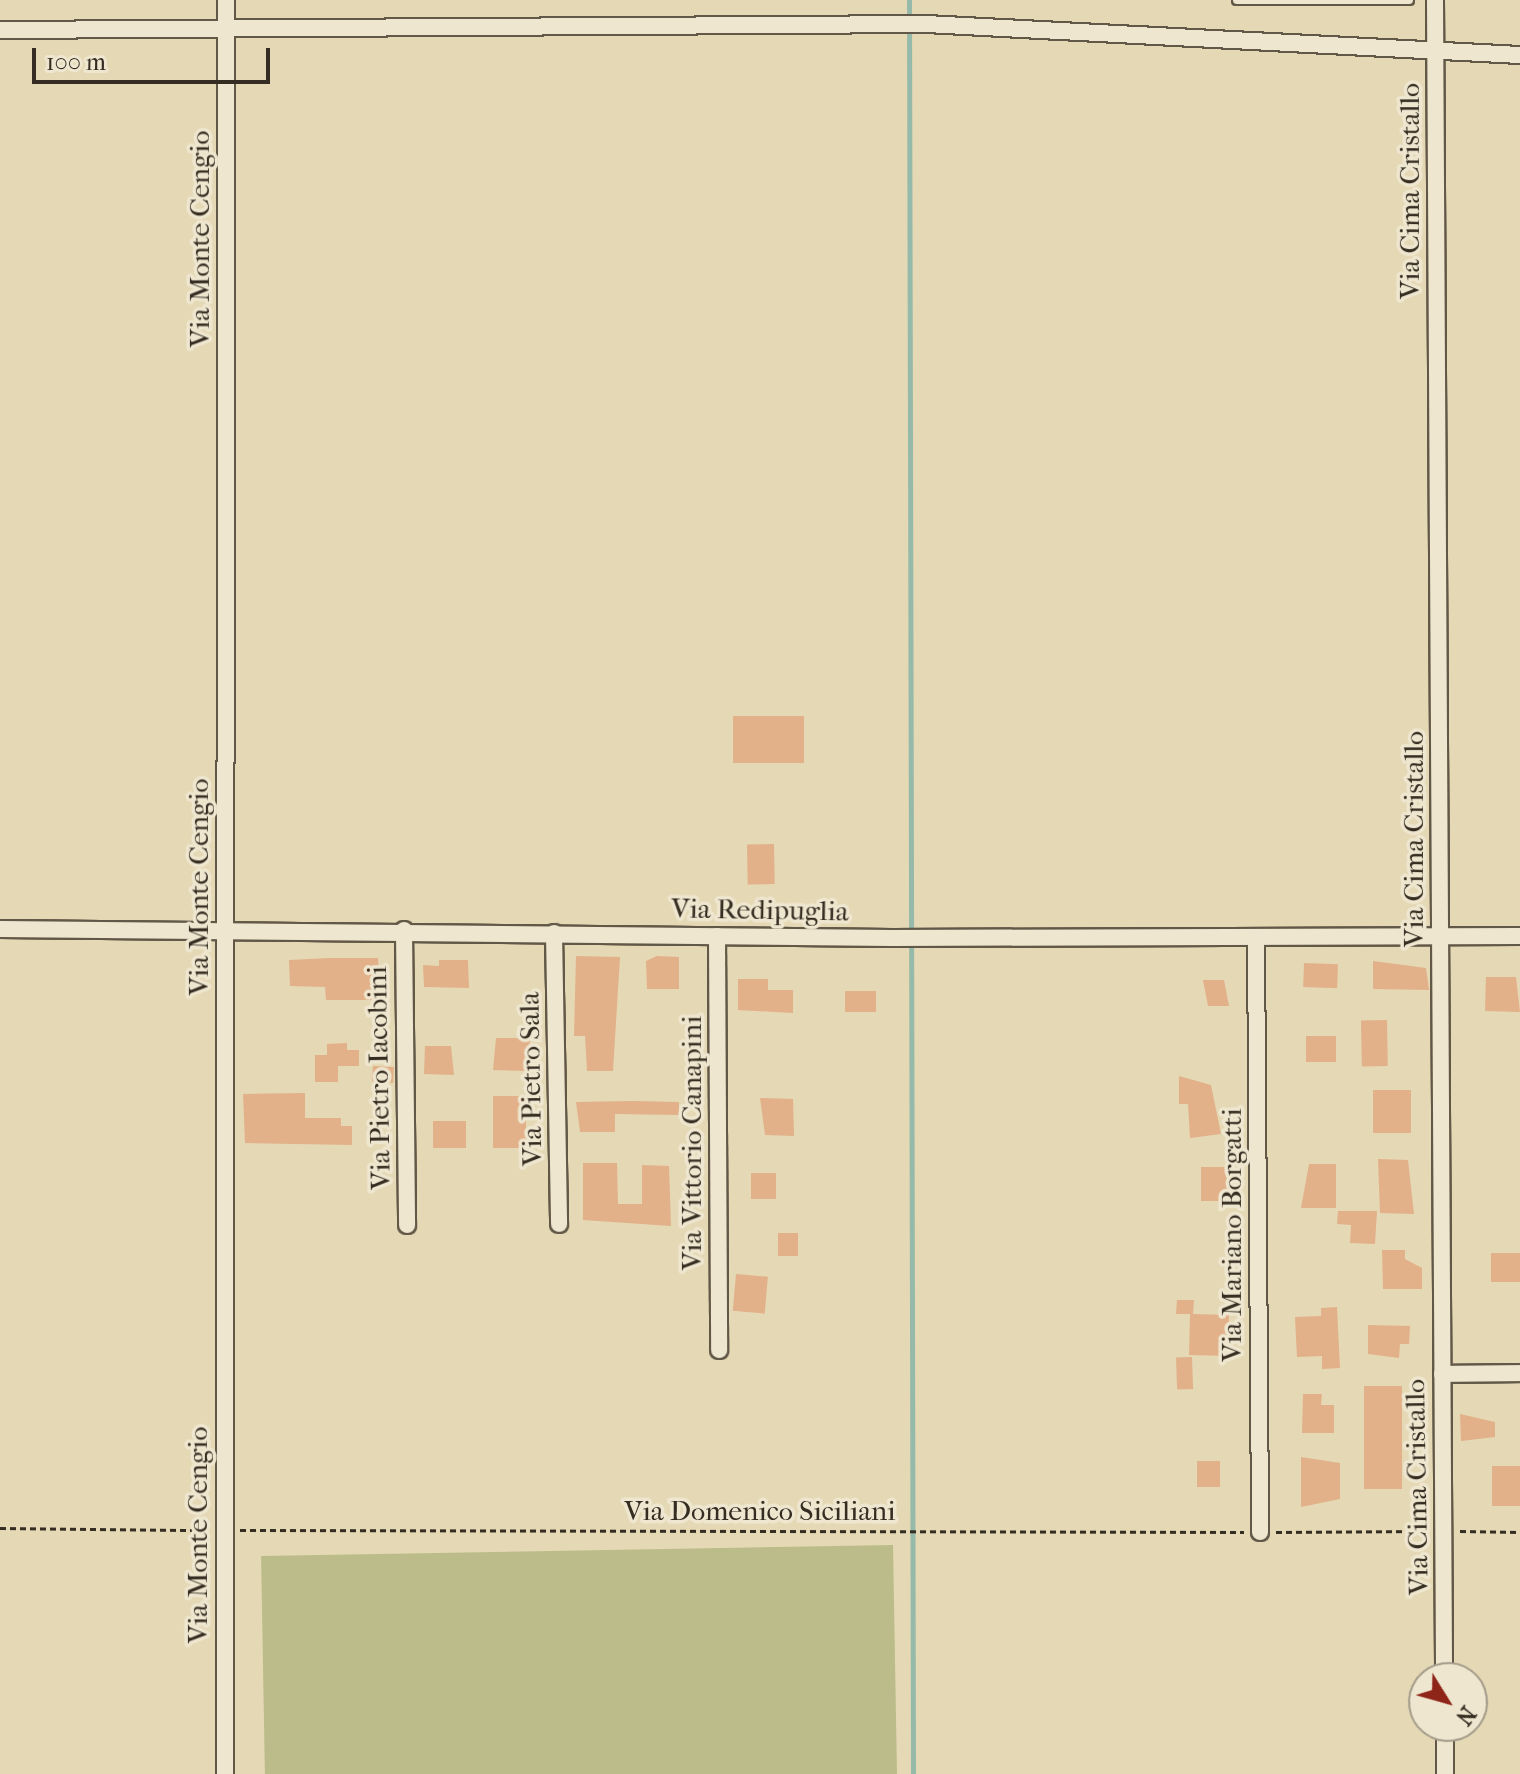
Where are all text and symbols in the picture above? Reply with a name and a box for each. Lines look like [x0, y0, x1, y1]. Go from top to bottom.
scale bar [36, 32, 274, 82]
text: 100 m [46, 48, 106, 76]
street label: Via Cima Cristallo [1393, 83, 1427, 299]
street label: Via Monte Cengio [183, 131, 217, 347]
street label: Via Cima Cristallo [1397, 731, 1431, 947]
street label: Via Monte Cengio [182, 779, 216, 995]
street label: Via Redipuglia [671, 892, 849, 928]
street label: Via Pietro Iacobini [360, 966, 398, 1190]
street label: Via Pietro Sala [513, 992, 549, 1166]
street label: Via Vittorio Canapini [675, 1016, 709, 1270]
street label: Via Mariano Borgatti [1215, 1108, 1249, 1362]
street label: Via Cima Cristallo [1398, 1379, 1436, 1595]
street label: Via Monte Cengio [181, 1427, 215, 1643]
street label: Via Domenico Siciliani [624, 1494, 896, 1528]
north arrow [1408, 1662, 1488, 1742]
text: N [1450, 1701, 1481, 1730]

